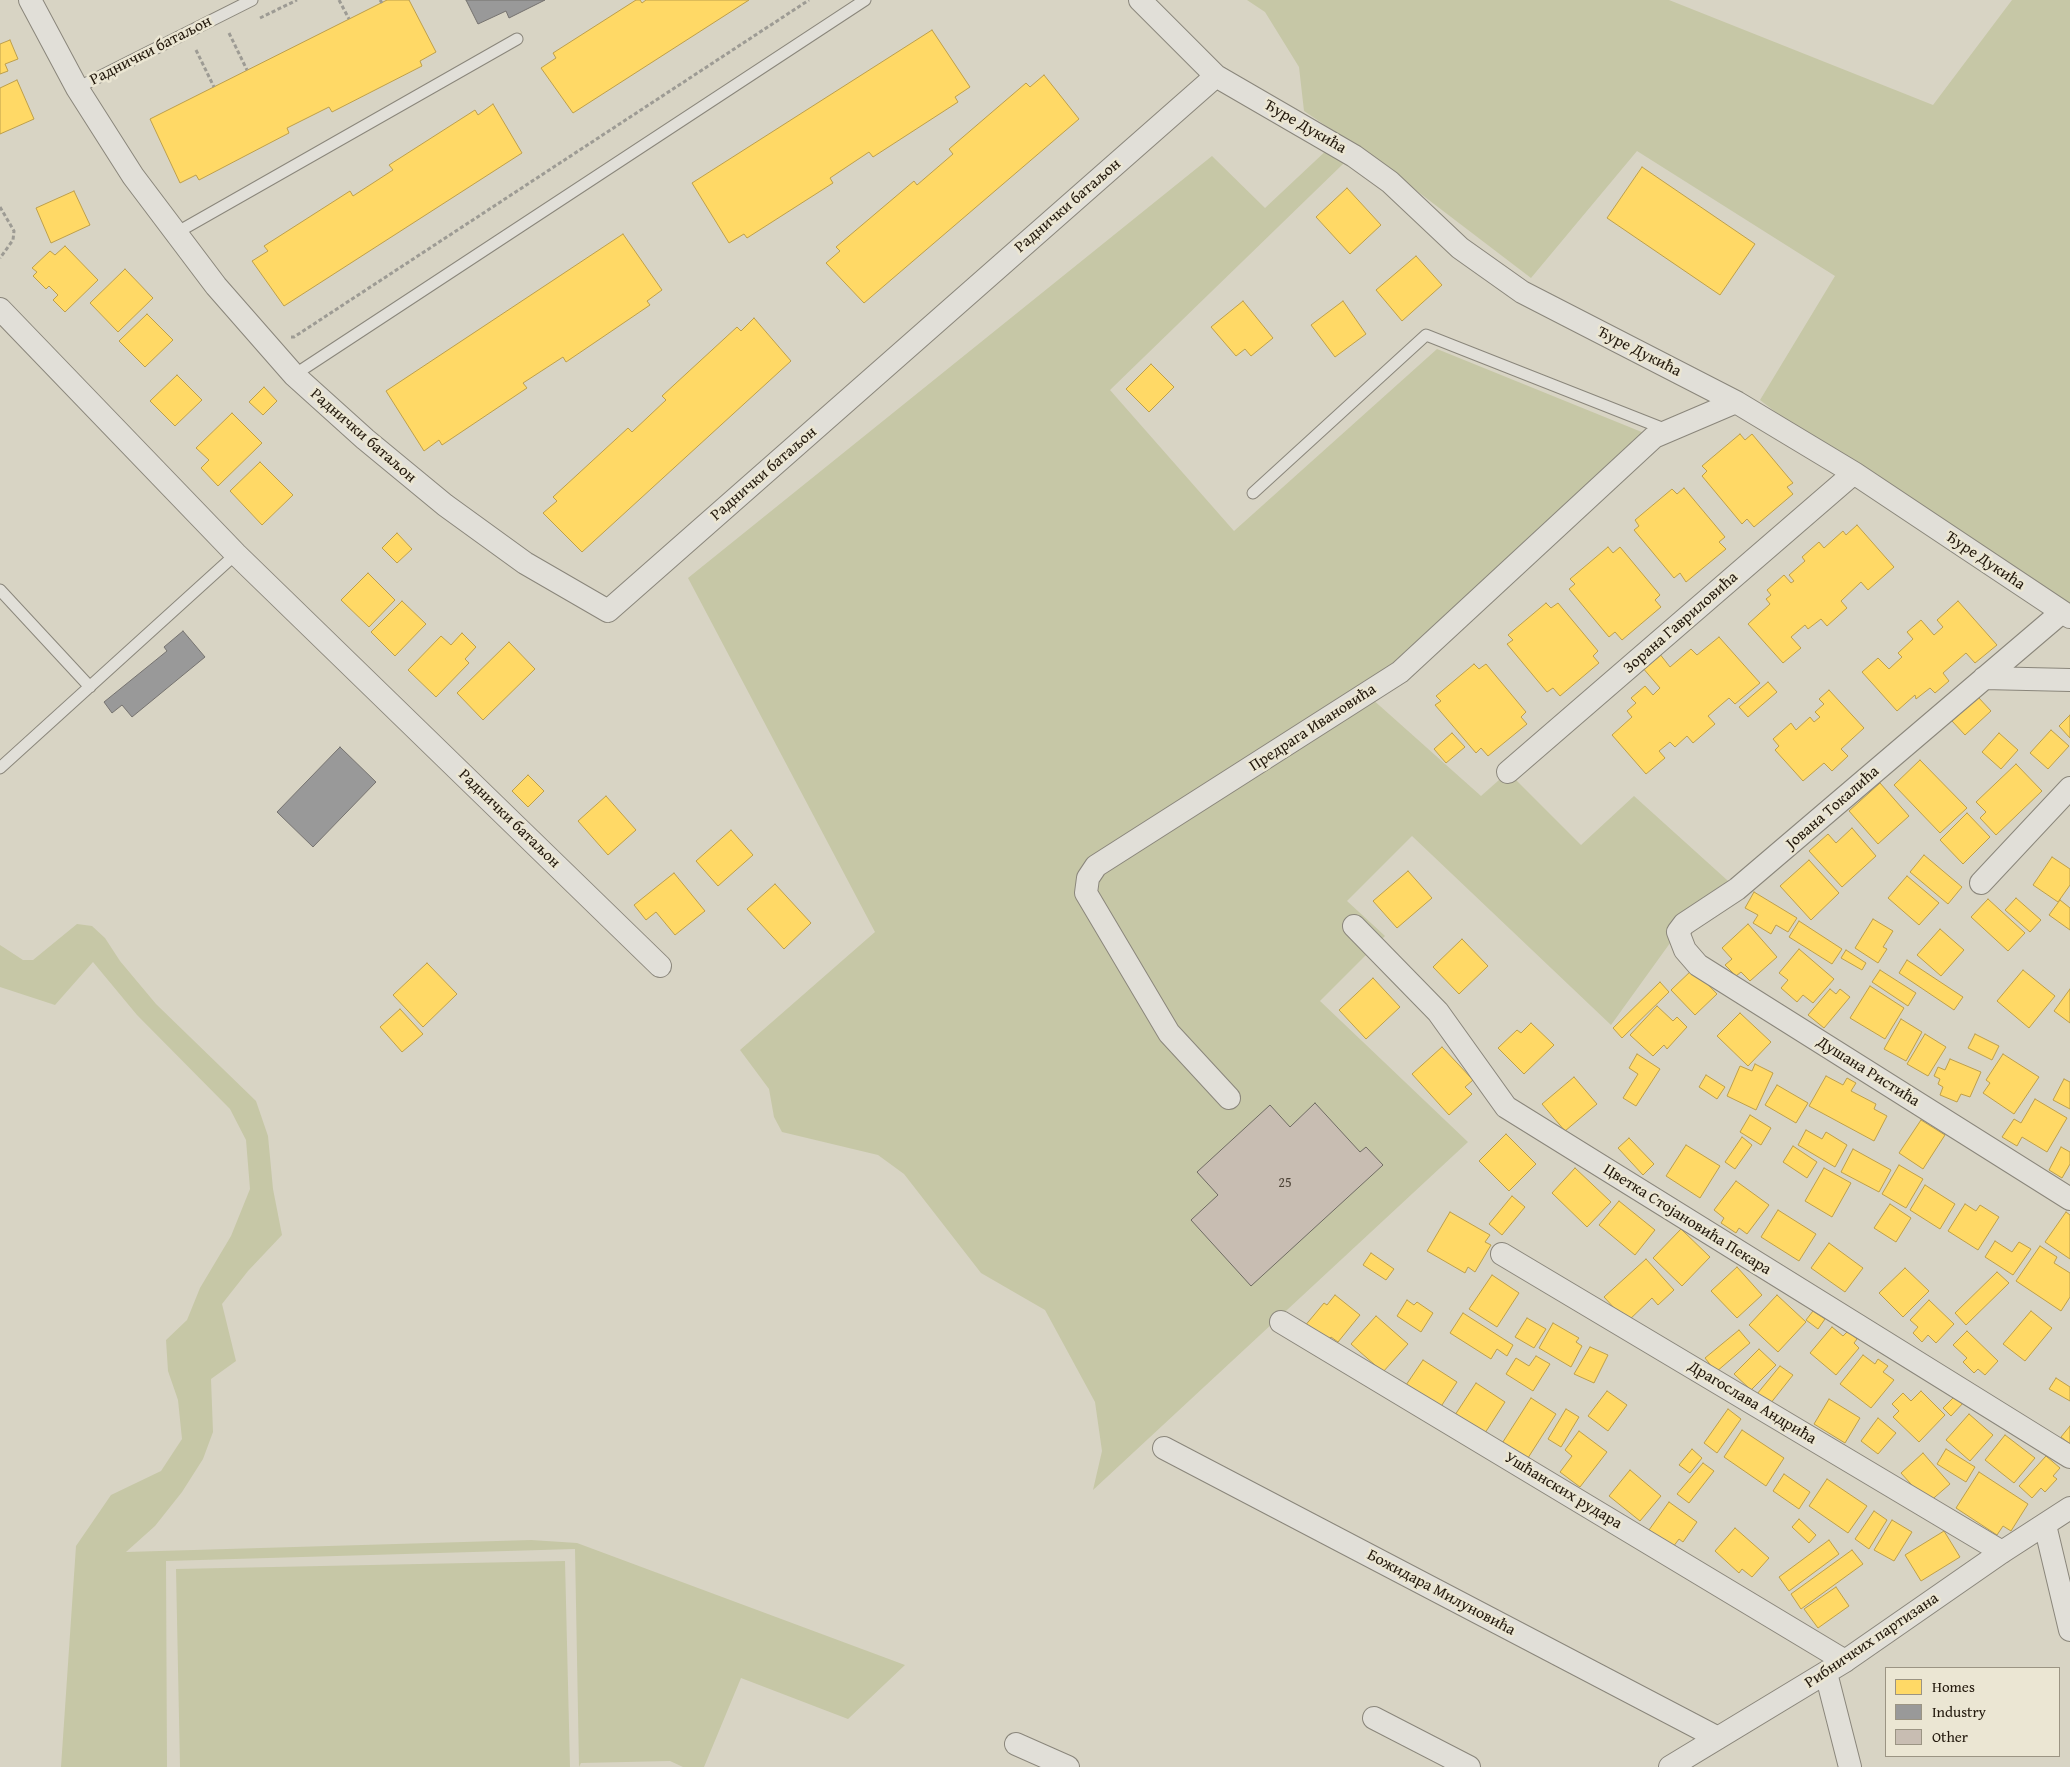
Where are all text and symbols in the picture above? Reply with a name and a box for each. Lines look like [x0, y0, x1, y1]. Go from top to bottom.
street label: Раднички батаљон [87, 12, 215, 90]
street label: Ђуре Дукића [1261, 96, 1349, 158]
street label: Раднички батаљон [1011, 155, 1125, 257]
street label: Ђуре Дукића [1594, 323, 1684, 381]
street label: Раднички батаљон [306, 385, 420, 487]
street label: Раднички батаљон [707, 423, 821, 525]
street label: Ђуре Дукића [1942, 527, 2028, 595]
street label: Зорана Гавриловића [1620, 568, 1742, 678]
street label: Предрага Ивановића [1246, 680, 1380, 776]
street label: Јована Токалића [1783, 762, 1883, 854]
street label: Раднички батаљон [454, 766, 564, 872]
street label: Душана Ристића [1813, 1033, 1923, 1111]
street label: Цветка Стојановића Пекара [1600, 1160, 1774, 1280]
house number: 25 [1278, 1175, 1292, 1191]
street label: Драгослава Андрића [1684, 1357, 1820, 1449]
street label: Ушћанских рудара [1501, 1448, 1625, 1534]
street label: Божидара Милуновића [1364, 1546, 1518, 1640]
street label: Рибничких партизана [1801, 1589, 1943, 1693]
legend [1885, 1667, 2060, 1757]
text: Homes [1932, 1676, 1975, 1697]
text: Industry [1932, 1701, 1986, 1722]
text: Other [1932, 1726, 1968, 1747]

